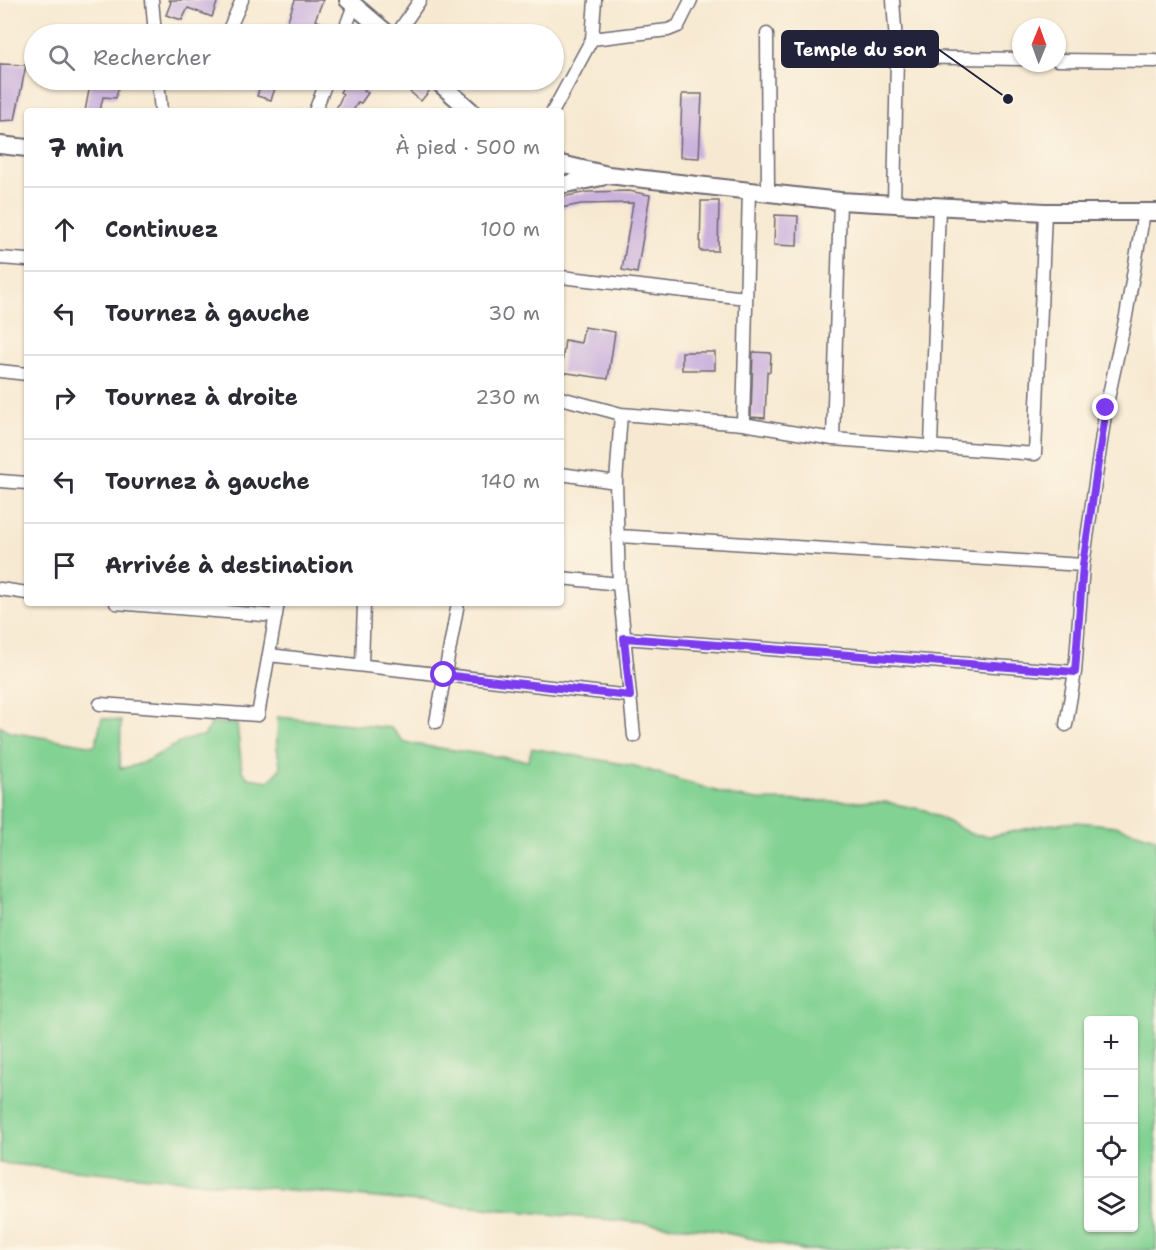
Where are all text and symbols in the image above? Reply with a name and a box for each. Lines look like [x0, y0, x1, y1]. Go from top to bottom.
north arrow [1012, 18, 1066, 72]
search box [24, 24, 564, 90]
callout: Temple du son [782, 31, 938, 67]
text: Temple du son [794, 38, 926, 62]
icon: search [45, 41, 78, 74]
text: Rechercher [93, 43, 212, 72]
text: 7 min [48, 130, 124, 165]
text: À pied · 500 m [395, 134, 540, 160]
icon: ahead [48, 213, 81, 246]
text: Continuez [105, 215, 218, 244]
text: 100 m [480, 216, 540, 242]
icon: left [48, 297, 81, 330]
text: Tournez à gauche [105, 299, 310, 328]
text: 30 m [488, 300, 540, 326]
icon: right [48, 381, 81, 414]
text: Tournez à droite [105, 383, 298, 412]
text: 230 m [475, 384, 540, 410]
route end [1092, 394, 1118, 420]
icon: left [48, 465, 81, 498]
text: Tournez à gauche [105, 467, 310, 496]
text: 140 m [481, 468, 540, 494]
icon: arrive [48, 549, 81, 582]
text: Arrivée à destination [105, 551, 353, 580]
route start [430, 661, 456, 687]
map controls [1084, 1016, 1138, 1232]
button: + [1084, 1016, 1138, 1070]
button: − [1084, 1070, 1138, 1124]
button: locate [1084, 1124, 1138, 1178]
button: layers [1084, 1178, 1138, 1232]

